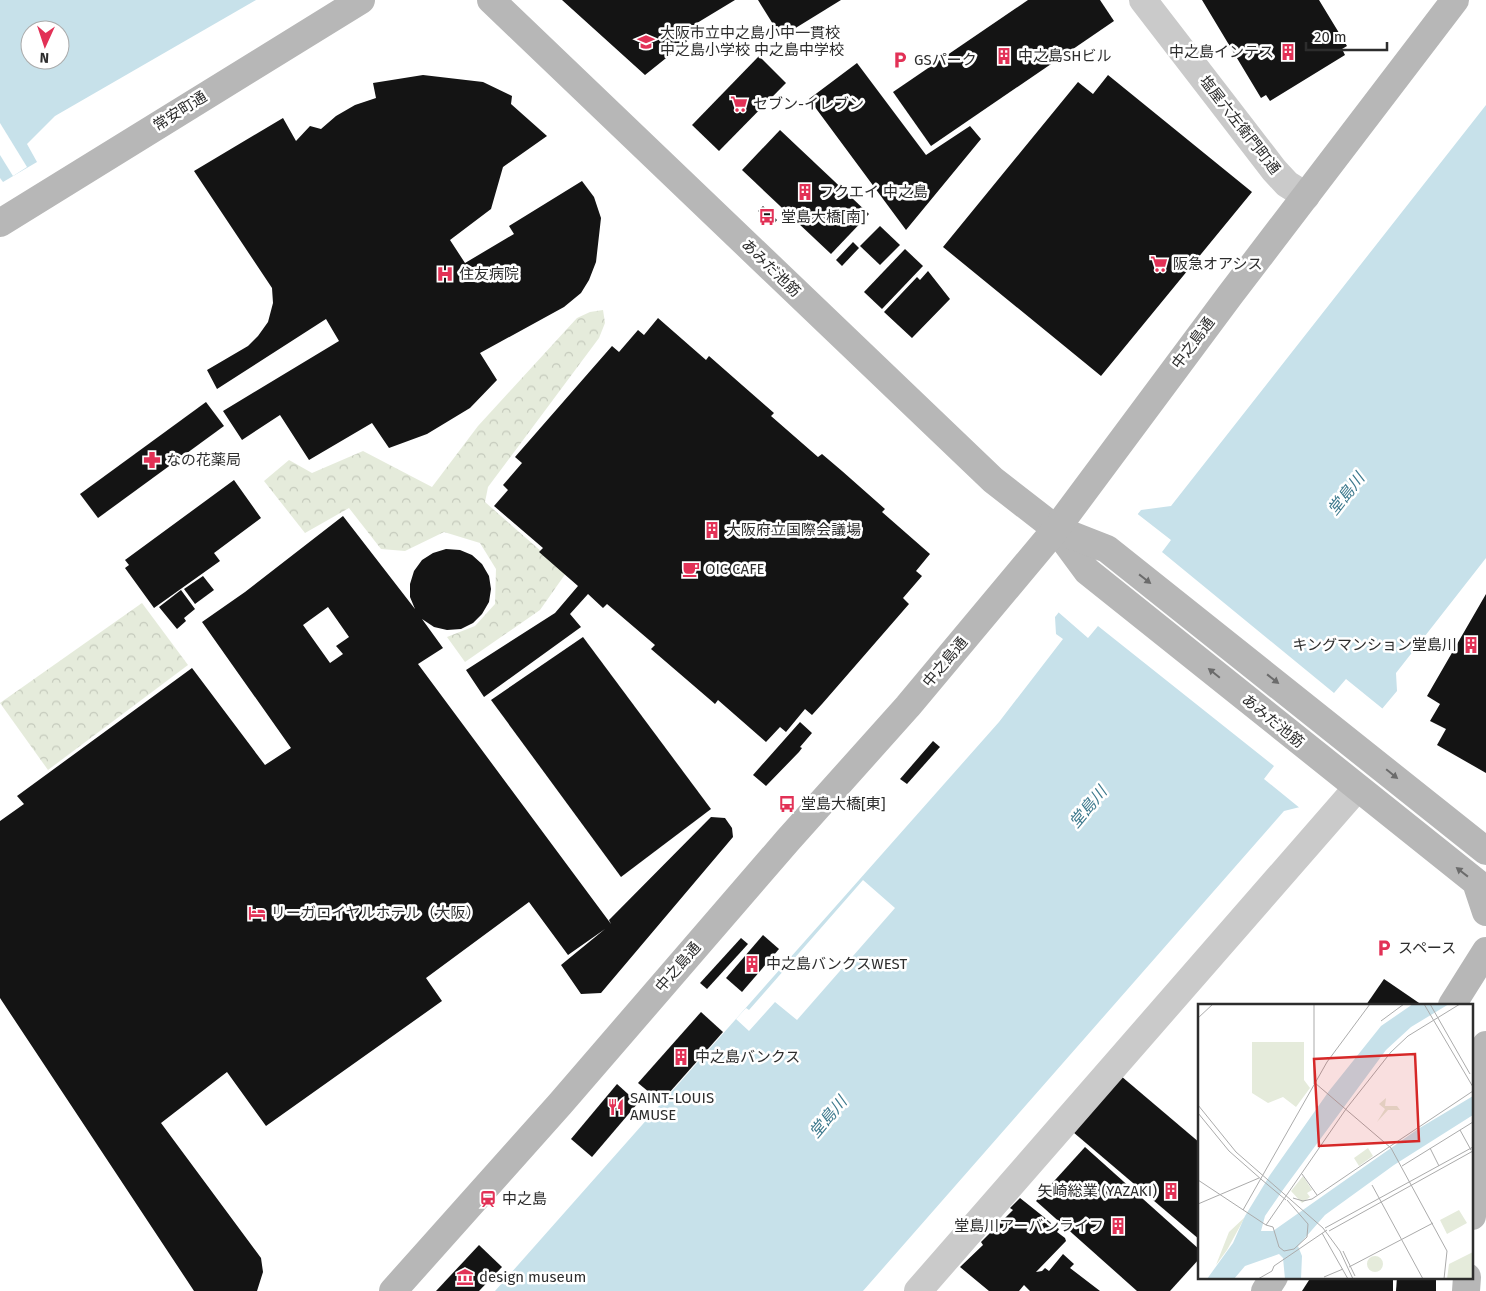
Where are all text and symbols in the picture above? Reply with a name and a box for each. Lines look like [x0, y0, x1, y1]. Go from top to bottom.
north arrow [20, 20, 70, 70]
scale bar [1306, 20, 1387, 52]
place label: 大阪市立中之島小中一貫校 中之島小学校 中之島中学校 [660, 24, 844, 59]
text: 20 m [1314, 28, 1347, 46]
school or university icon: 大阪市立中之島小中一貫校 中之島小学校 中之島中学校 [636, 32, 656, 52]
building icon: 中之島インテス [1278, 42, 1298, 62]
place label: 中之島インテス [1169, 43, 1274, 61]
building icon: 中之島SHビル [994, 46, 1014, 66]
place label: 中之島SHビル [1018, 47, 1111, 65]
text: N [39, 49, 49, 66]
parking icon: GSパーク [890, 50, 910, 70]
place label: GSパーク [914, 51, 977, 69]
street label: 塩屋六左衛門町通 [1196, 72, 1284, 178]
street label: 常安町通 [150, 87, 210, 135]
supermarket icon: セブン-イレブン [729, 94, 749, 114]
place label: セブン-イレブン [753, 95, 864, 113]
building icon: フクエイ 中之島 [795, 182, 815, 202]
place label: フクエイ 中之島 [819, 183, 928, 201]
bus stop icon: 堂島大橋[南] [757, 207, 777, 227]
place label: 堂島大橋[南] [781, 208, 866, 226]
street label: あみだ池筋 [738, 235, 804, 301]
supermarket icon: 阪急オアシス [1149, 254, 1169, 274]
place label: 阪急オアシス [1173, 255, 1262, 273]
hospital icon: 住友病院 [435, 264, 455, 284]
place label: 住友病院 [459, 265, 519, 283]
street label: 中之島通 [1168, 314, 1218, 372]
pharmacy icon: なの花薬局 [142, 450, 162, 470]
place label: なの花薬局 [166, 451, 241, 469]
water label: 堂島川 [1324, 468, 1369, 519]
building icon: 大阪府立国際会議場 [702, 520, 722, 540]
place label: 大阪府立国際会議場 [726, 521, 861, 539]
cafe icon: OIC CAFE [681, 559, 701, 579]
place label: OIC CAFE [705, 560, 765, 578]
one-way arrow [1138, 573, 1151, 584]
street label: 中之島通 [919, 633, 971, 691]
building icon: キングマンション堂島川 [1461, 635, 1481, 655]
place label: キングマンション堂島川 [1292, 636, 1457, 654]
one-way arrow [1207, 667, 1220, 678]
one-way arrow [1266, 674, 1279, 685]
street label: あみだ池筋 [1238, 690, 1308, 752]
one-way arrow [1385, 769, 1398, 780]
water label: 堂島川 [1065, 781, 1112, 831]
bus stop icon: 堂島大橋[東] [777, 794, 797, 814]
place label: 堂島大橋[東] [801, 795, 886, 813]
one-way arrow [1456, 867, 1469, 877]
hotel icon: リーガロイヤルホテル（大阪） [247, 903, 267, 923]
place label: リーガロイヤルホテル（大阪） [271, 904, 481, 922]
street label: 中之島通 [652, 938, 704, 996]
parking icon: スペース [1374, 938, 1394, 958]
place label: スペース [1398, 939, 1456, 957]
building icon: 中之島バンクスWEST [742, 954, 762, 974]
place label: 中之島バンクスWEST [766, 955, 907, 973]
inset map [1198, 1004, 1474, 1278]
building icon: 中之島バンクス [671, 1047, 691, 1067]
place label: 中之島バンクス [695, 1048, 800, 1066]
place label: SAINT-LOUIS AMUSE [630, 1089, 714, 1124]
water label: 堂島川 [805, 1091, 852, 1141]
restaurant icon: SAINT-LOUIS AMUSE [606, 1097, 626, 1117]
building icon: 矢崎総業 (YAZAKI) [1161, 1181, 1181, 1201]
place label: 矢崎総業 (YAZAKI) [1038, 1182, 1157, 1200]
station icon: 中之島 [478, 1189, 498, 1209]
place label: 中之島 [502, 1190, 547, 1208]
building icon: 堂島川アーバンライフ [1108, 1216, 1128, 1236]
place label: 堂島川アーバンライフ [954, 1217, 1104, 1235]
museum icon: design museum [455, 1267, 475, 1287]
place label: design museum [479, 1268, 586, 1286]

